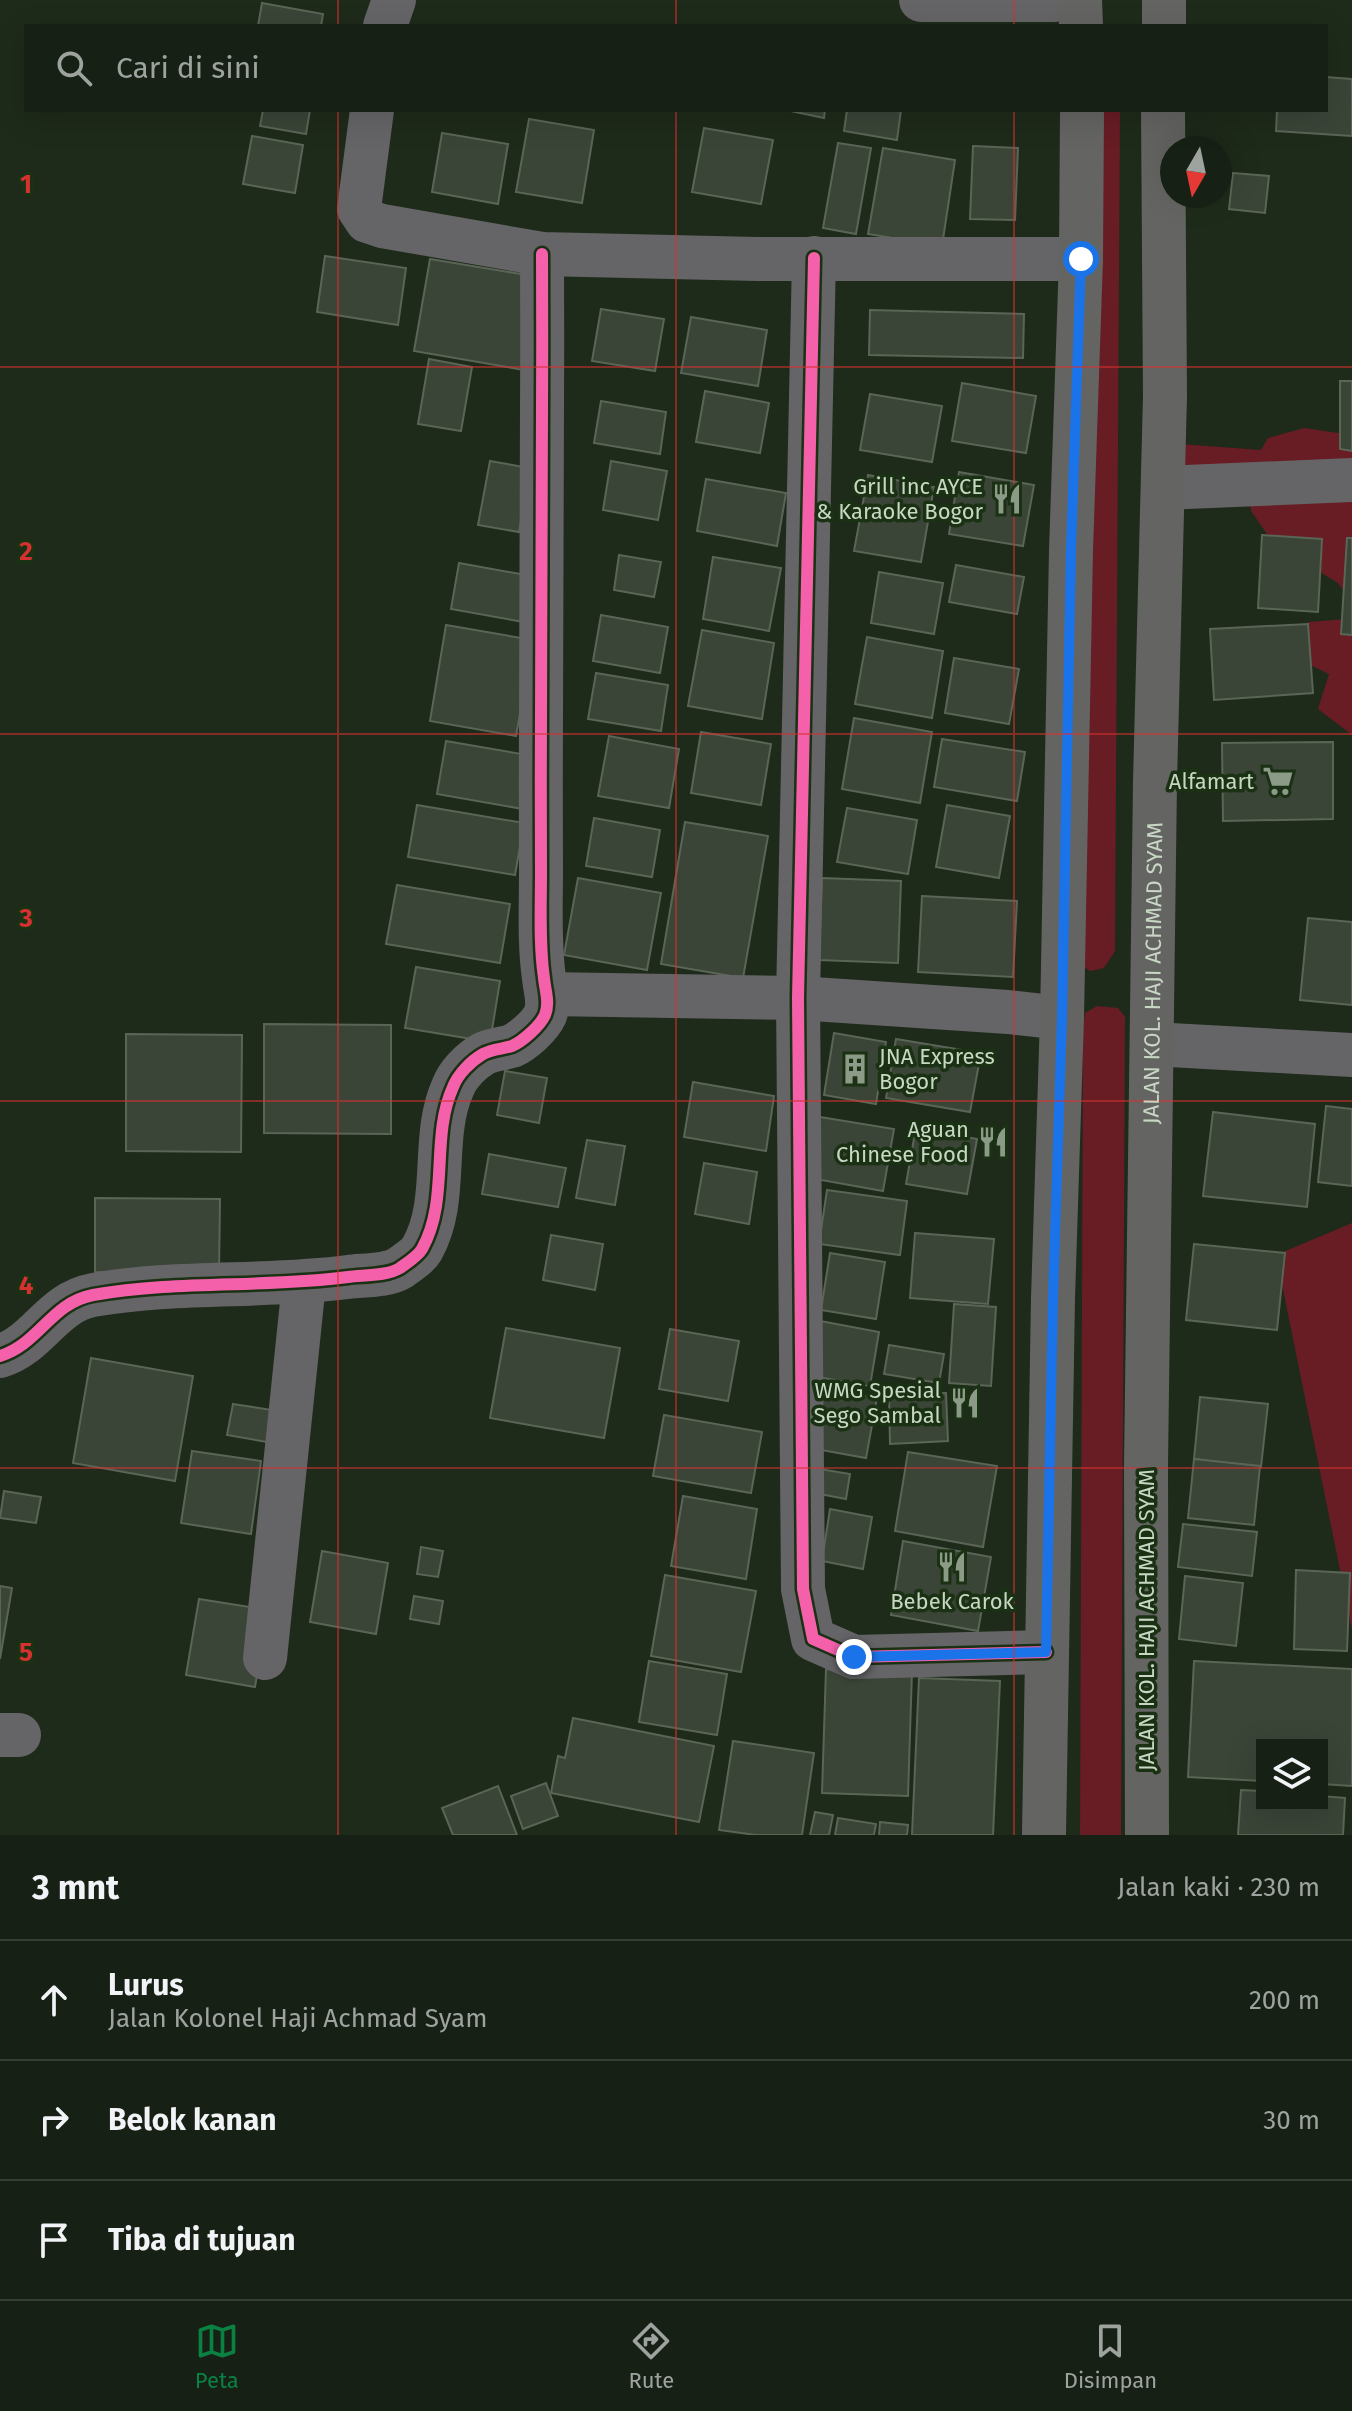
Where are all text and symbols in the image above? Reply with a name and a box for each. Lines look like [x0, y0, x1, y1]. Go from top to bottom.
search box [24, 24, 1328, 112]
icon: search [52, 46, 96, 90]
text: Cari di sini [116, 50, 260, 86]
north arrow [1160, 136, 1232, 208]
text: 1 [20, 169, 32, 200]
route start [1063, 241, 1099, 277]
place label: Grill inc AYCE & Karaoke Bogor [816, 473, 984, 525]
restaurant icon: Grill inc AYCE & Karaoke Bogor [990, 482, 1024, 516]
text: 2 [19, 536, 33, 567]
supermarket icon: Alfamart [1261, 764, 1295, 798]
place label: Alfamart [1169, 768, 1254, 795]
street label: JALAN KOL. HAJI ACHMAD SYAM [1137, 822, 1168, 1124]
text: 3 [18, 903, 33, 934]
place label: JNA Express Bogor [879, 1043, 995, 1095]
building icon: JNA Express Bogor [838, 1052, 872, 1086]
place label: Aguan Chinese Food [836, 1116, 969, 1168]
restaurant icon: Aguan Chinese Food [976, 1125, 1010, 1159]
text: 4 [19, 1270, 34, 1301]
place label: WMG Spesial Sego Sambal [813, 1377, 941, 1429]
restaurant icon: WMG Spesial Sego Sambal [948, 1386, 982, 1420]
street label: JALAN KOL. HAJI ACHMAD SYAM [1133, 1469, 1160, 1771]
restaurant icon: Bebek Carok [935, 1550, 969, 1584]
place label: Bebek Carok [890, 1588, 1015, 1615]
text: 5 [19, 1637, 33, 1668]
route end [836, 1639, 872, 1675]
map controls [1256, 1739, 1328, 1811]
button: layers [1256, 1739, 1328, 1811]
text: 3 mnt [32, 1867, 119, 1908]
text: Jalan kaki · 230 m [1117, 1872, 1320, 1903]
text: Lurus [108, 1967, 184, 2003]
icon: ahead [32, 1978, 76, 2022]
text: 200 m [1249, 1985, 1320, 2016]
text: Jalan Kolonel Haji Achmad Syam [108, 2003, 488, 2034]
icon: right [32, 2098, 76, 2142]
text: Belok kanan [108, 2102, 277, 2138]
text: 30 m [1263, 2105, 1320, 2136]
icon: arrive [32, 2218, 76, 2262]
text: Tiba di tujuan [108, 2222, 295, 2258]
tab: Peta [195, 2319, 239, 2394]
tab: Rute [628, 2319, 674, 2394]
tab: Disimpan [1064, 2319, 1157, 2394]

